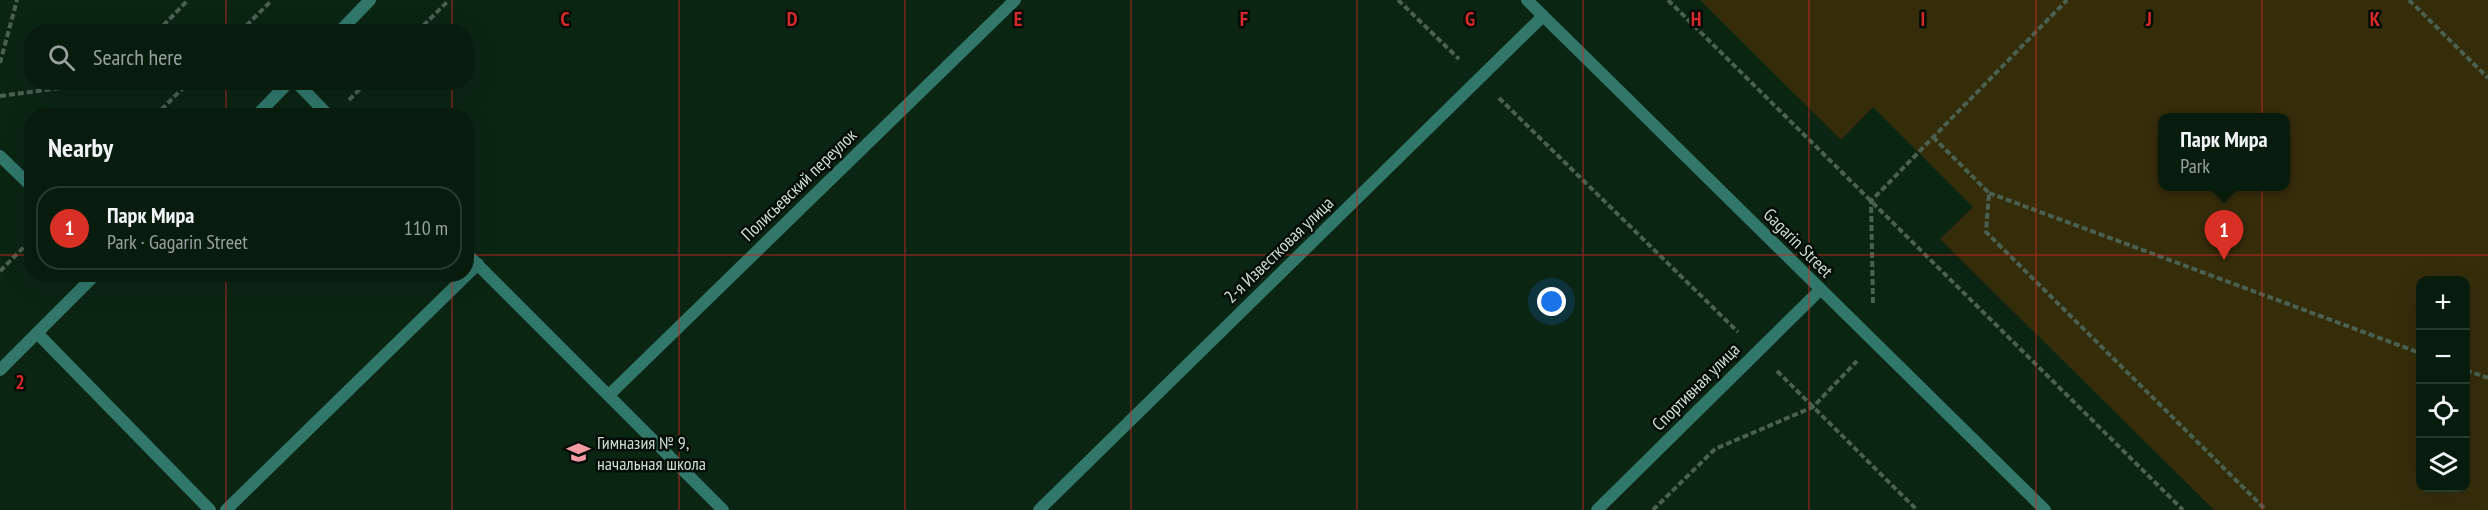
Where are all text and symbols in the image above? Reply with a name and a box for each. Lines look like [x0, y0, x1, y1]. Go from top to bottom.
text: C [560, 6, 570, 32]
text: D [787, 6, 798, 32]
text: E [1014, 6, 1022, 32]
text: F [1240, 6, 1248, 32]
text: G [1465, 6, 1475, 32]
text: H [1691, 6, 1701, 32]
text: I [1921, 6, 1925, 32]
text: J [2145, 6, 2152, 32]
text: K [2370, 6, 2381, 32]
search box [24, 24, 474, 90]
icon: search [45, 41, 78, 74]
text: Search here [93, 43, 182, 71]
popup [2158, 113, 2290, 191]
street label: Полисьевский переулок [736, 124, 861, 246]
text: Парк Мира [2180, 125, 2268, 153]
text: Nearby [48, 131, 113, 164]
text: Park [2180, 153, 2210, 179]
street label: 2-я Известковая улица [1219, 192, 1338, 308]
text: Парк Мира [107, 201, 194, 229]
street label: Gagarin Street [1759, 203, 1838, 282]
pin: 1 [2204, 210, 2244, 260]
text: 1 [65, 215, 74, 241]
text: 110 m [404, 215, 448, 241]
text: Park · Gagarin Street [107, 229, 248, 255]
map controls [2416, 276, 2470, 492]
button: + [2416, 276, 2470, 330]
your location [1537, 287, 1566, 316]
button: − [2416, 330, 2470, 384]
street label: Спортивная улица [1647, 338, 1744, 435]
text: 2 [15, 369, 25, 395]
button: locate [2416, 384, 2470, 438]
place label: Гимназия № 9, начальная школа [597, 431, 706, 475]
button: layers [2416, 438, 2470, 492]
school or university icon: Гимназия № 9, начальная школа [566, 440, 592, 466]

